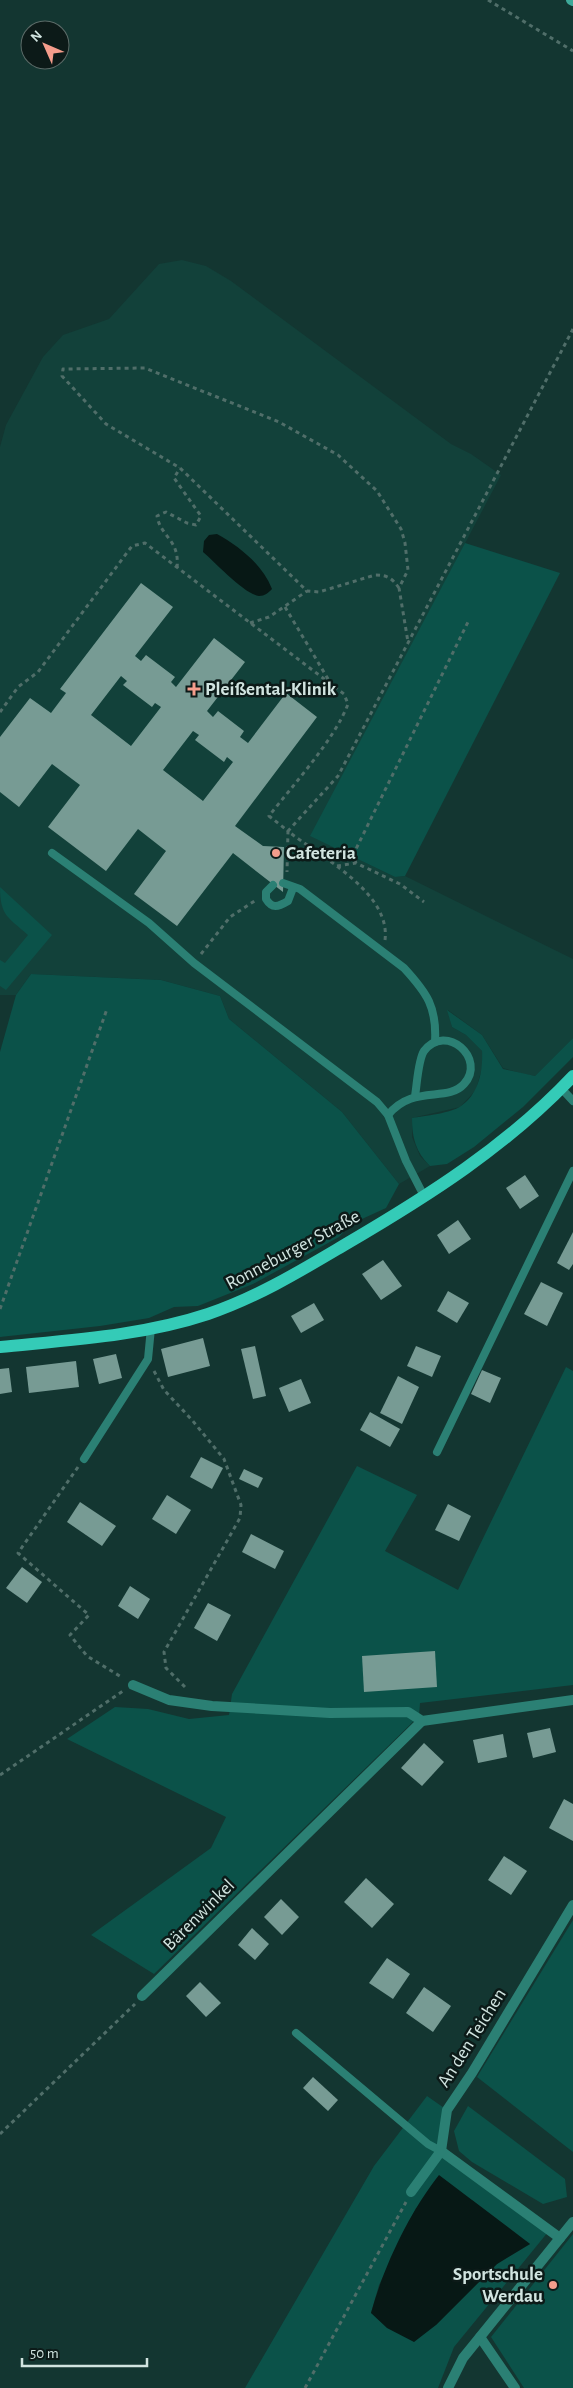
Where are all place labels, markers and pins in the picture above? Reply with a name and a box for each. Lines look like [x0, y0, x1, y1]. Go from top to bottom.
place label: Pleißental-Klinik [205, 680, 337, 699]
marker: Pleißental-Klinik [187, 682, 201, 696]
place label: Cafeteria [286, 844, 356, 863]
marker: Cafeteria [270, 847, 282, 859]
place label: Sportschule Werdau [453, 2265, 543, 2306]
marker: Sportschule Werdau [547, 2279, 559, 2291]

